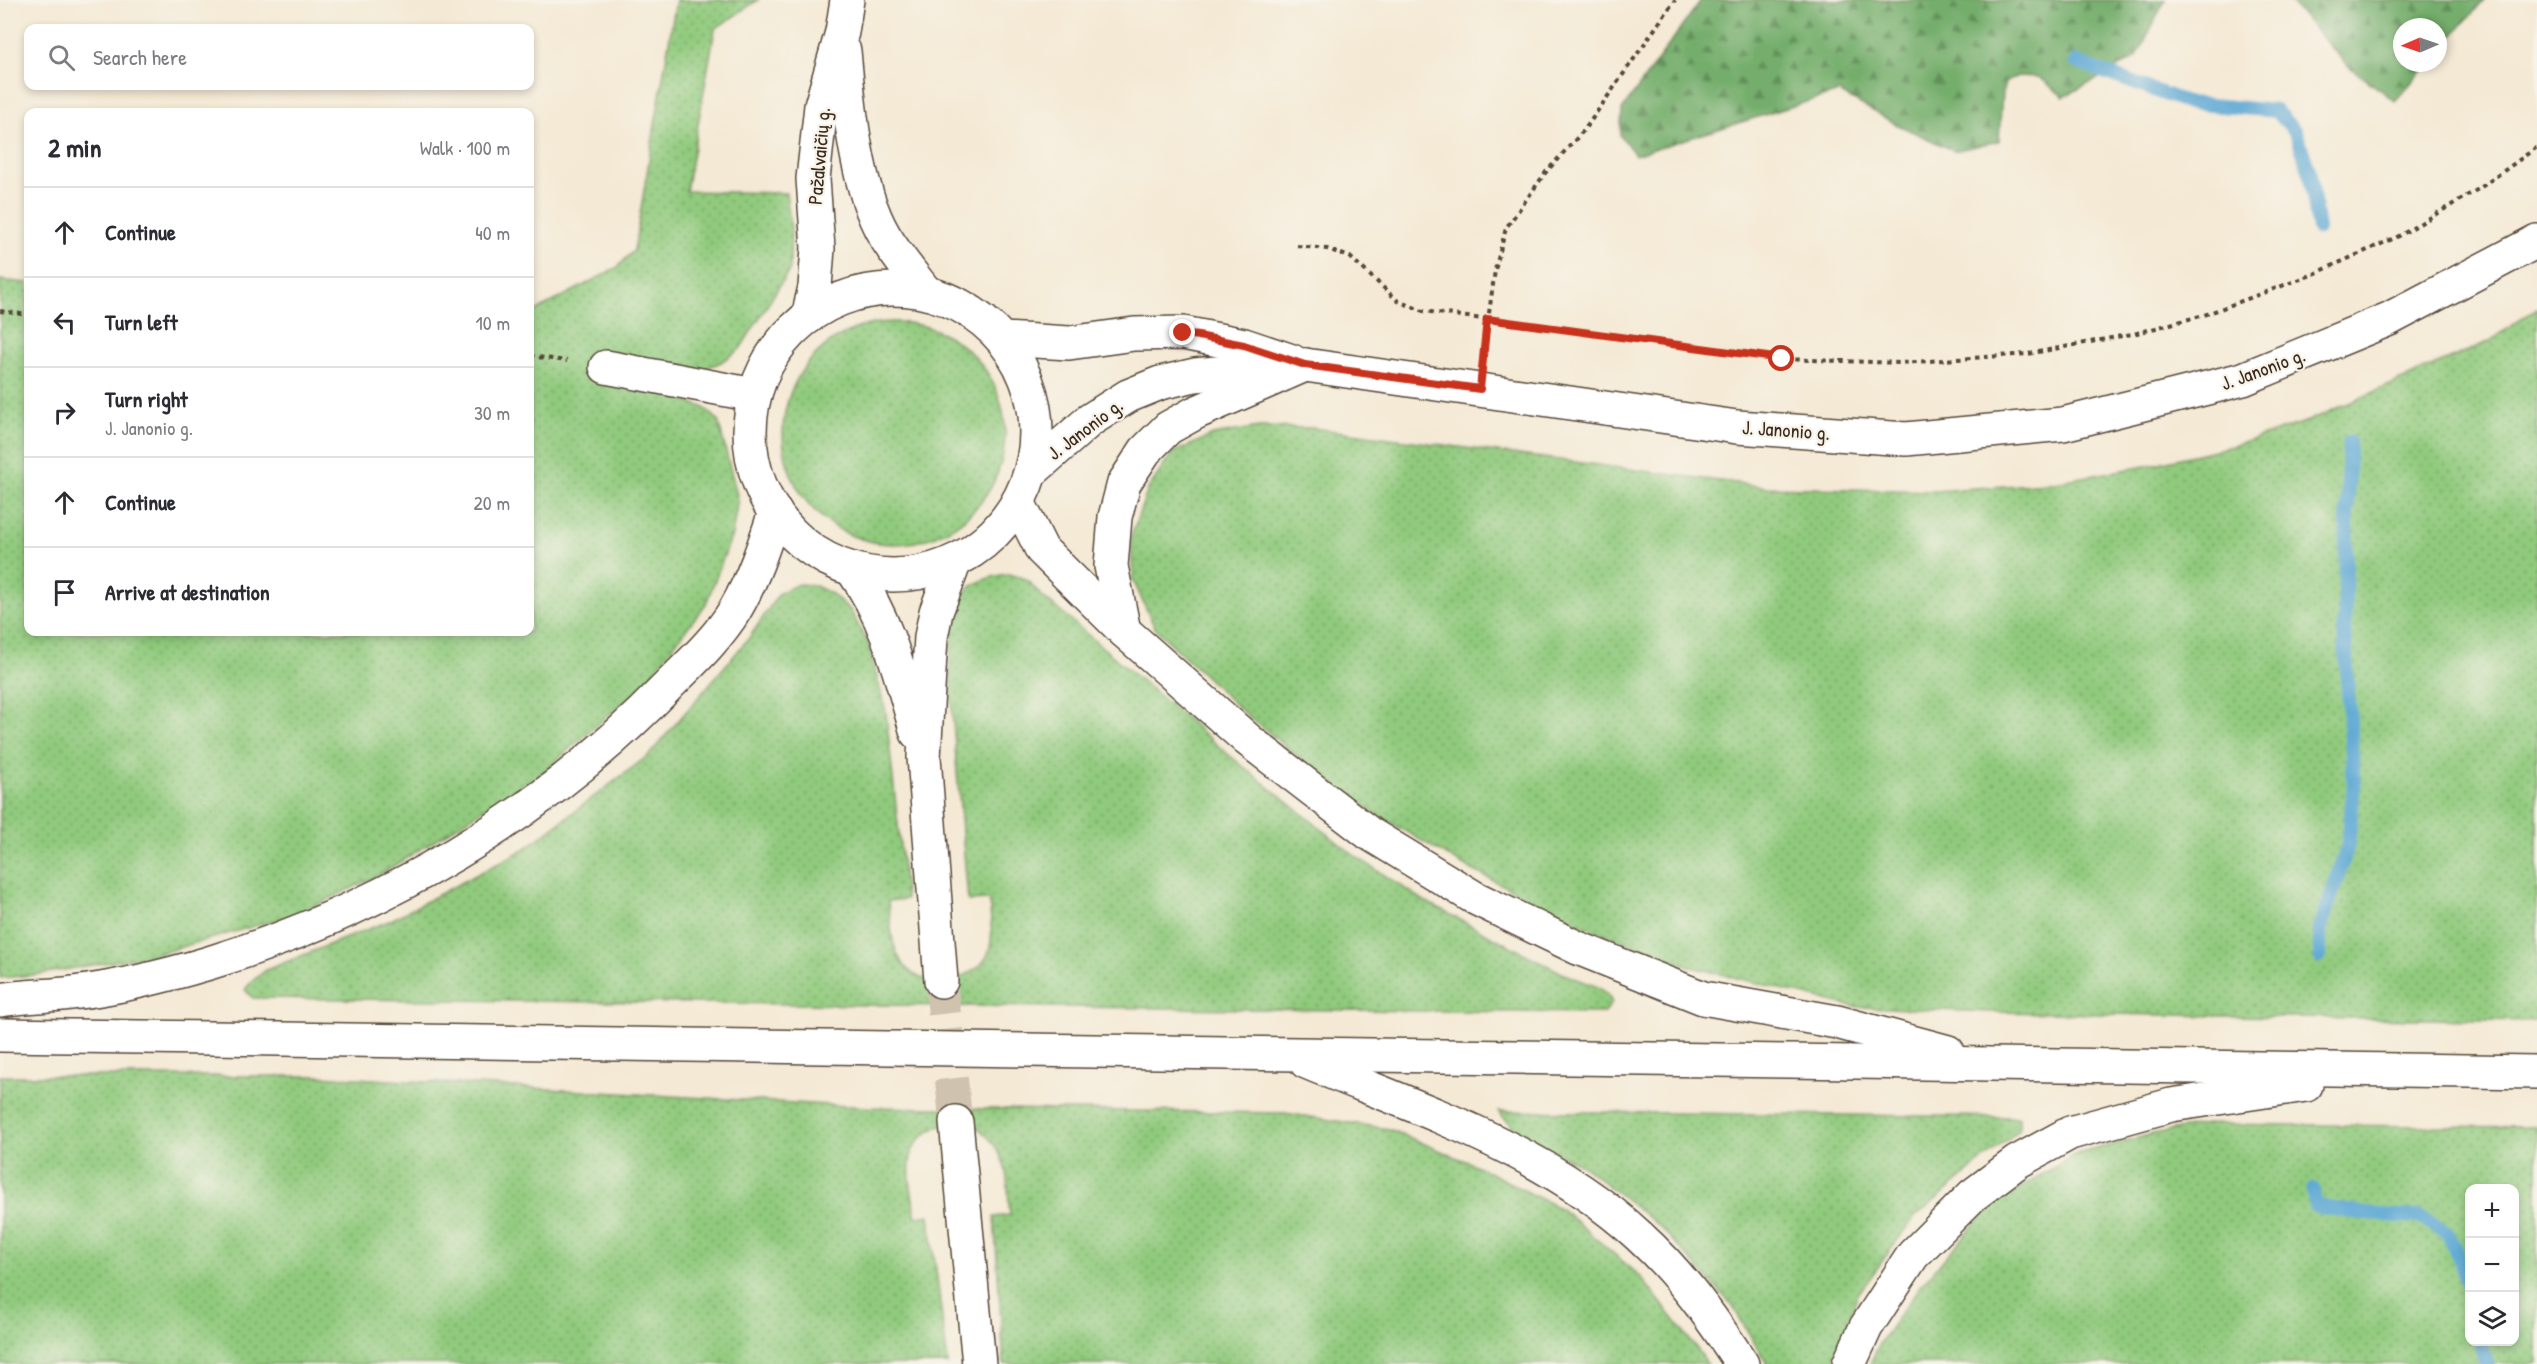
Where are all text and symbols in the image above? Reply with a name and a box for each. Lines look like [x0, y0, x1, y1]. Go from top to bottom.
north arrow [2393, 18, 2447, 72]
search box [24, 24, 534, 90]
icon: search [45, 41, 78, 74]
text: Search here [93, 42, 187, 72]
street label: Pažalvaičių g. [801, 106, 836, 206]
text: 2 min [48, 130, 101, 165]
text: Walk · 100 m [420, 134, 510, 161]
icon: ahead [48, 216, 81, 249]
text: Continue [105, 217, 176, 247]
text: 40 m [475, 219, 510, 246]
icon: left [48, 306, 81, 339]
text: Turn left [105, 307, 178, 337]
text: 10 m [476, 309, 510, 336]
route end [1169, 319, 1195, 345]
street label: J. Janonio g. [2217, 341, 2309, 396]
route start [1768, 345, 1794, 371]
text: Turn right [105, 384, 188, 414]
street label: J. Janonio g. [1041, 391, 1128, 466]
icon: right [48, 396, 81, 429]
text: 30 m [474, 399, 510, 426]
street label: J. Janonio g. [1741, 413, 1831, 446]
text: J. Janonio g. [105, 414, 193, 441]
icon: ahead [48, 486, 81, 519]
text: Continue [105, 487, 176, 517]
text: 20 m [473, 489, 510, 516]
icon: arrive [48, 576, 81, 609]
text: Arrive at destination [105, 577, 270, 607]
map controls [2465, 1184, 2519, 1346]
button: + [2465, 1184, 2519, 1238]
button: − [2465, 1238, 2519, 1292]
button: layers [2465, 1292, 2519, 1346]

